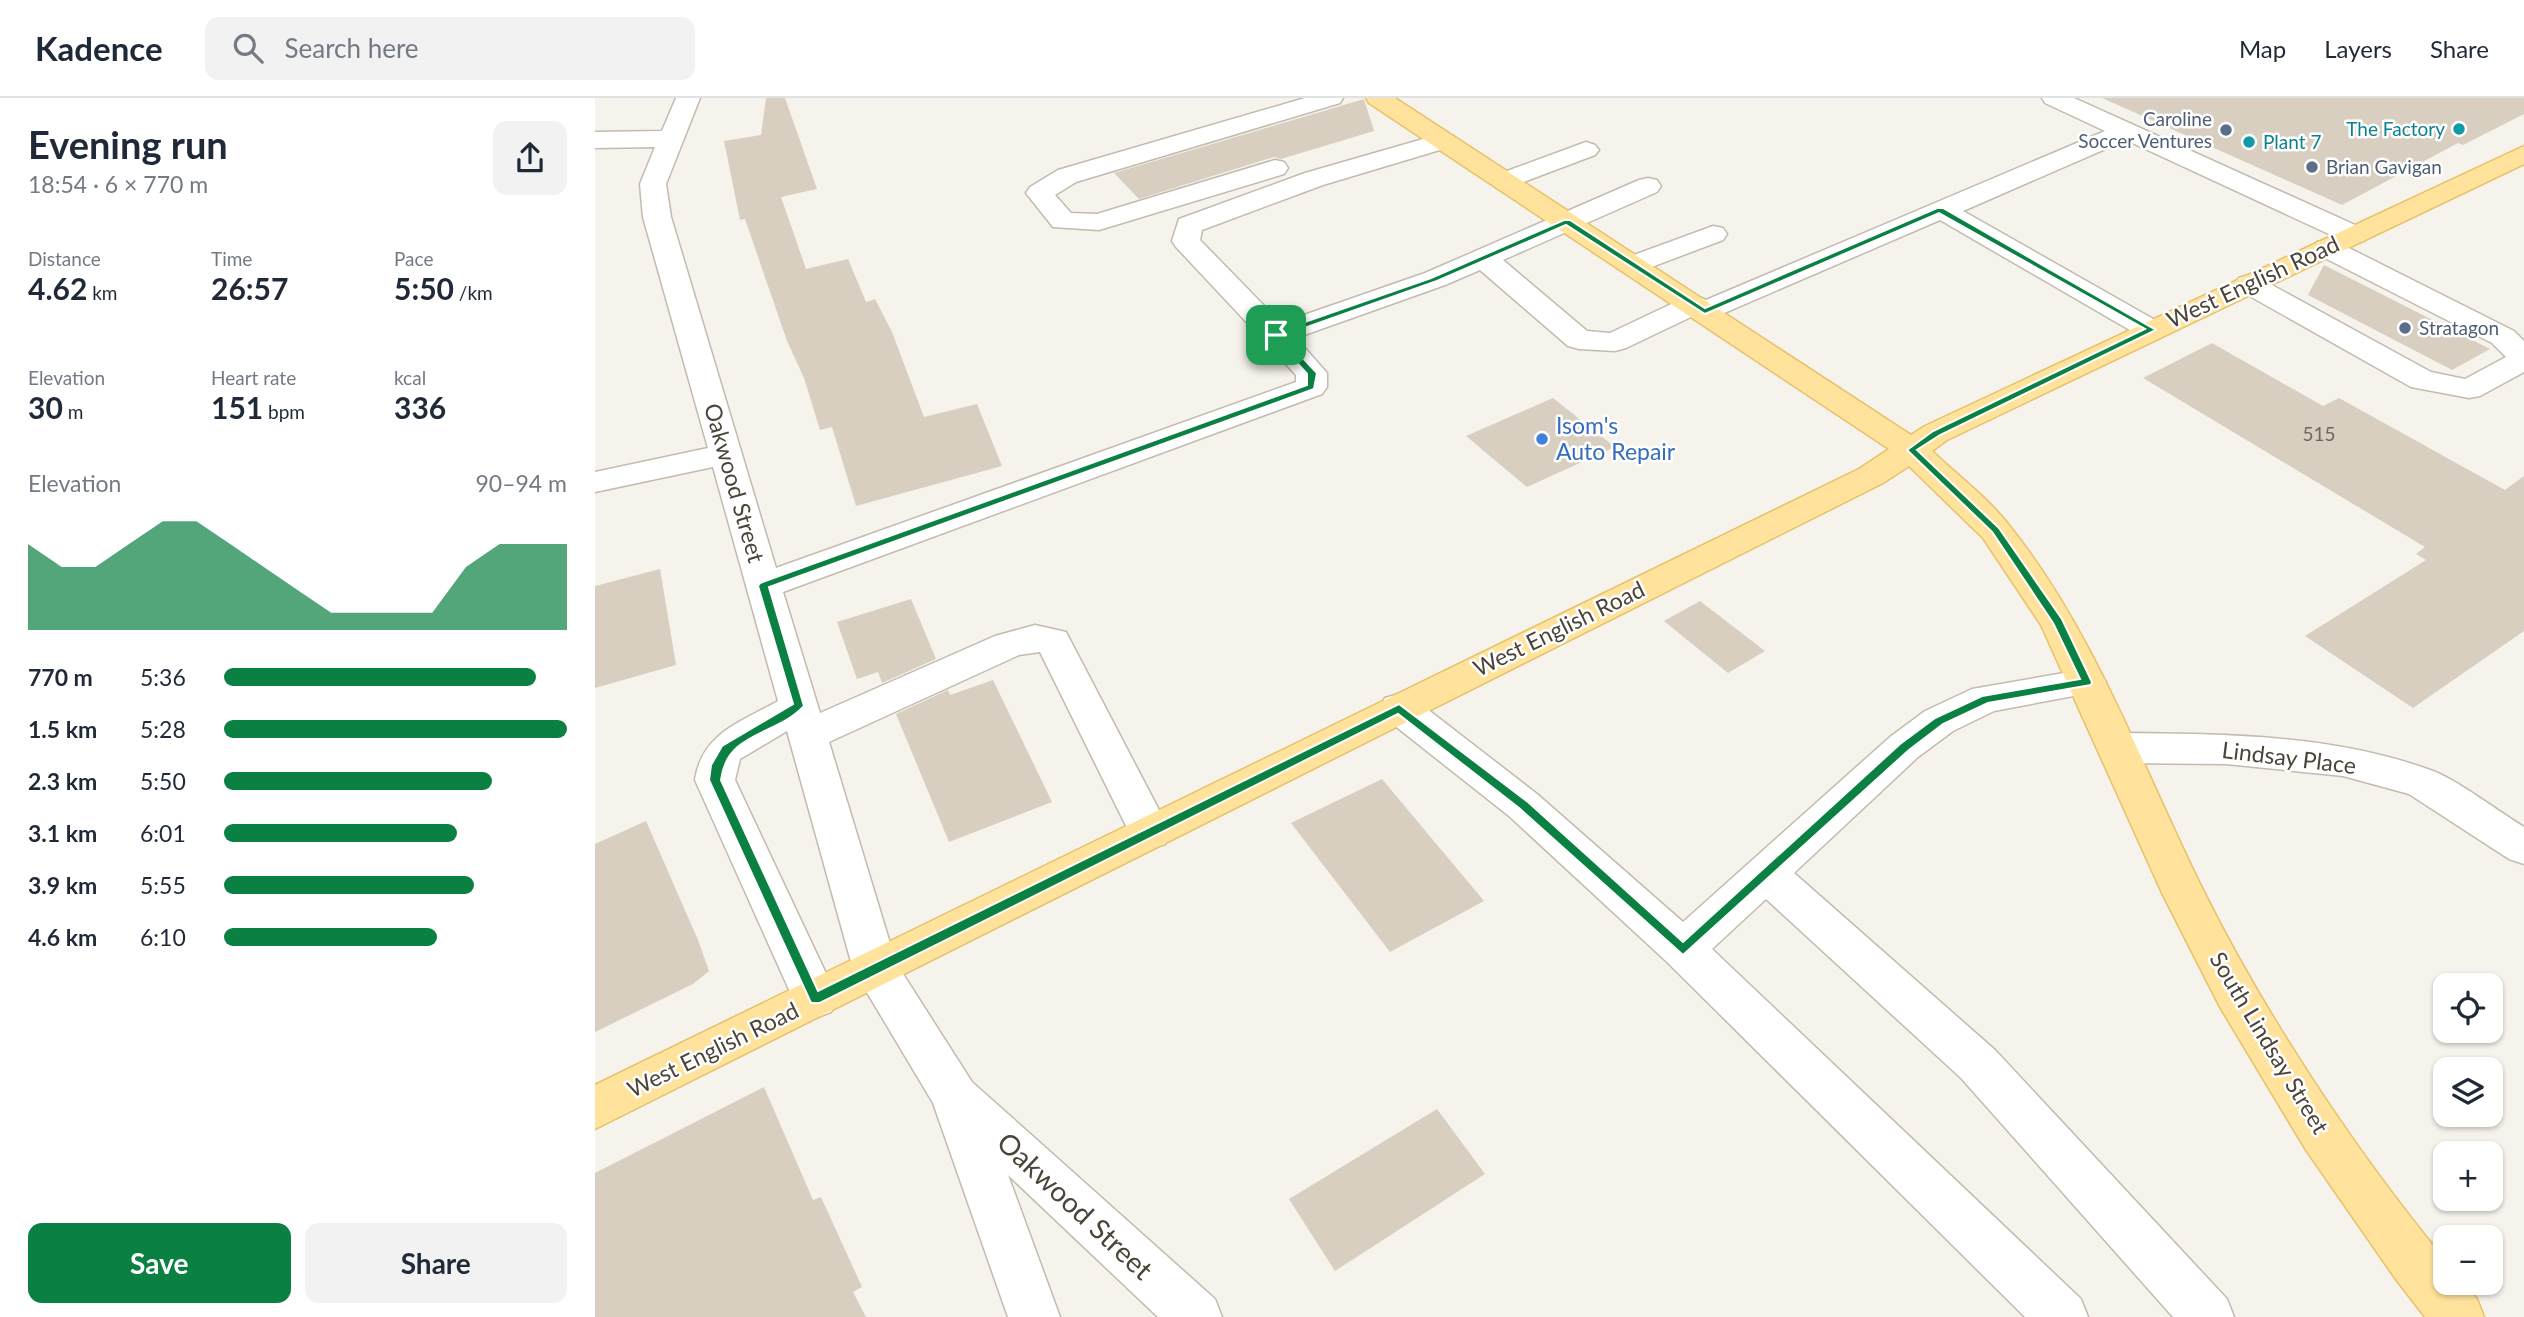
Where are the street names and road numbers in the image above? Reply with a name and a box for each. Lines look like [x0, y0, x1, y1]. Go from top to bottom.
street label: West English Road [2162, 229, 2343, 333]
street label: Oakwood Street [699, 400, 771, 566]
street label: West English Road [1468, 574, 1649, 682]
street label: Lindsay Place [2220, 735, 2358, 779]
street label: South Lindsay Street [2205, 946, 2336, 1139]
street label: West English Road [622, 995, 803, 1103]
street label: Oakwood Street [991, 1125, 1161, 1286]

